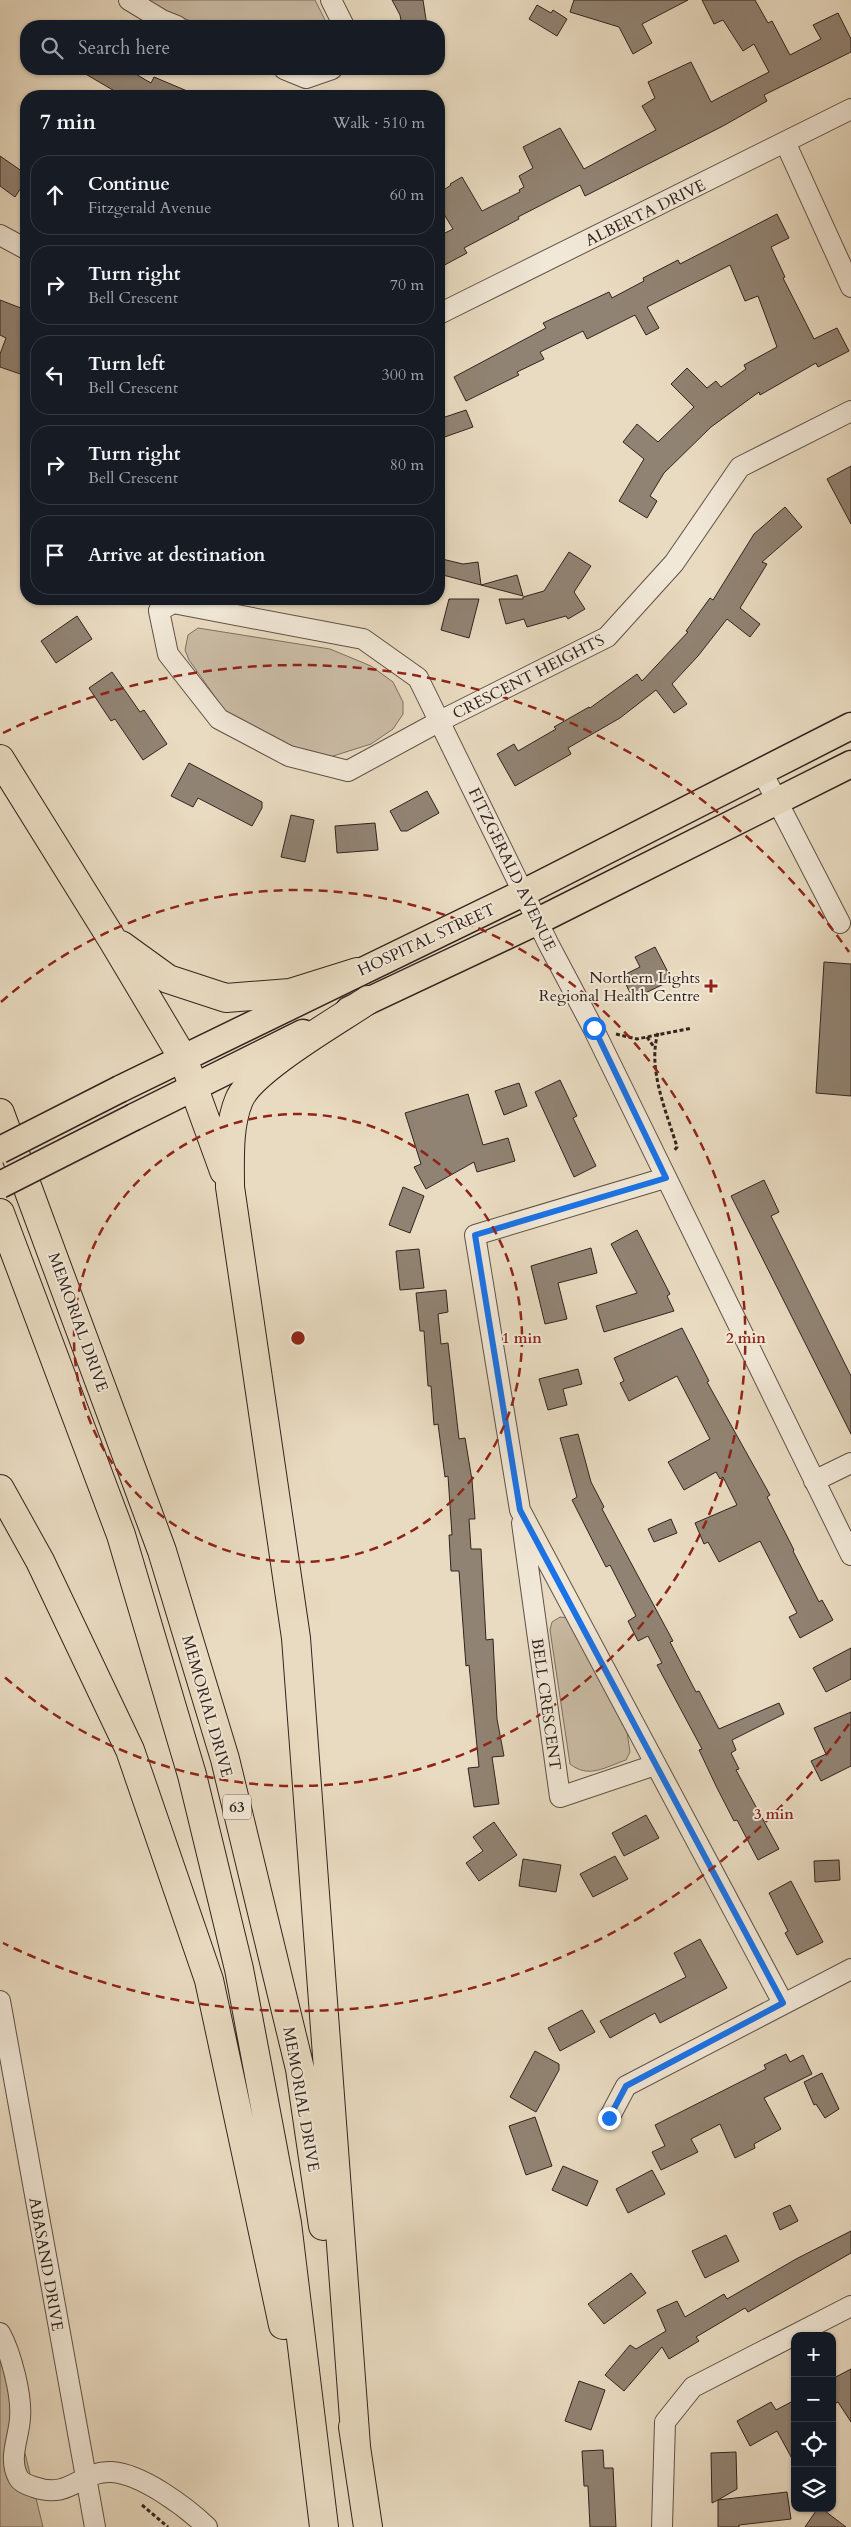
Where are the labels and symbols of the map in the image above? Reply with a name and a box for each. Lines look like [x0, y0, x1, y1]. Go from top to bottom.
street label: ALBERTA DRIVE [582, 174, 709, 252]
street label: CRESCENT HEIGHTS [449, 629, 608, 725]
street label: FITZGERALD AVENUE [463, 784, 561, 955]
street label: HOSPITAL STREET [354, 898, 499, 981]
place label: Northern Lights Regional Health Centre [539, 967, 700, 1007]
marker: Northern Lights Regional Health Centre [704, 979, 718, 993]
route start [583, 1017, 606, 1040]
street label: MEMORIAL DRIVE [43, 1250, 114, 1395]
text: 1 min [502, 1328, 542, 1348]
text: 2 min [726, 1328, 766, 1348]
centre of rings [289, 1329, 307, 1347]
street label: MEMORIAL DRIVE [176, 1633, 238, 1780]
street label: BELL CRESCENT [526, 1637, 566, 1772]
road number: 63 [223, 1794, 251, 1820]
text: 3 min [754, 1804, 794, 1824]
street label: MEMORIAL DRIVE [277, 2025, 325, 2174]
route end [598, 2107, 621, 2130]
street label: ABASAND DRIVE [23, 2196, 69, 2333]

